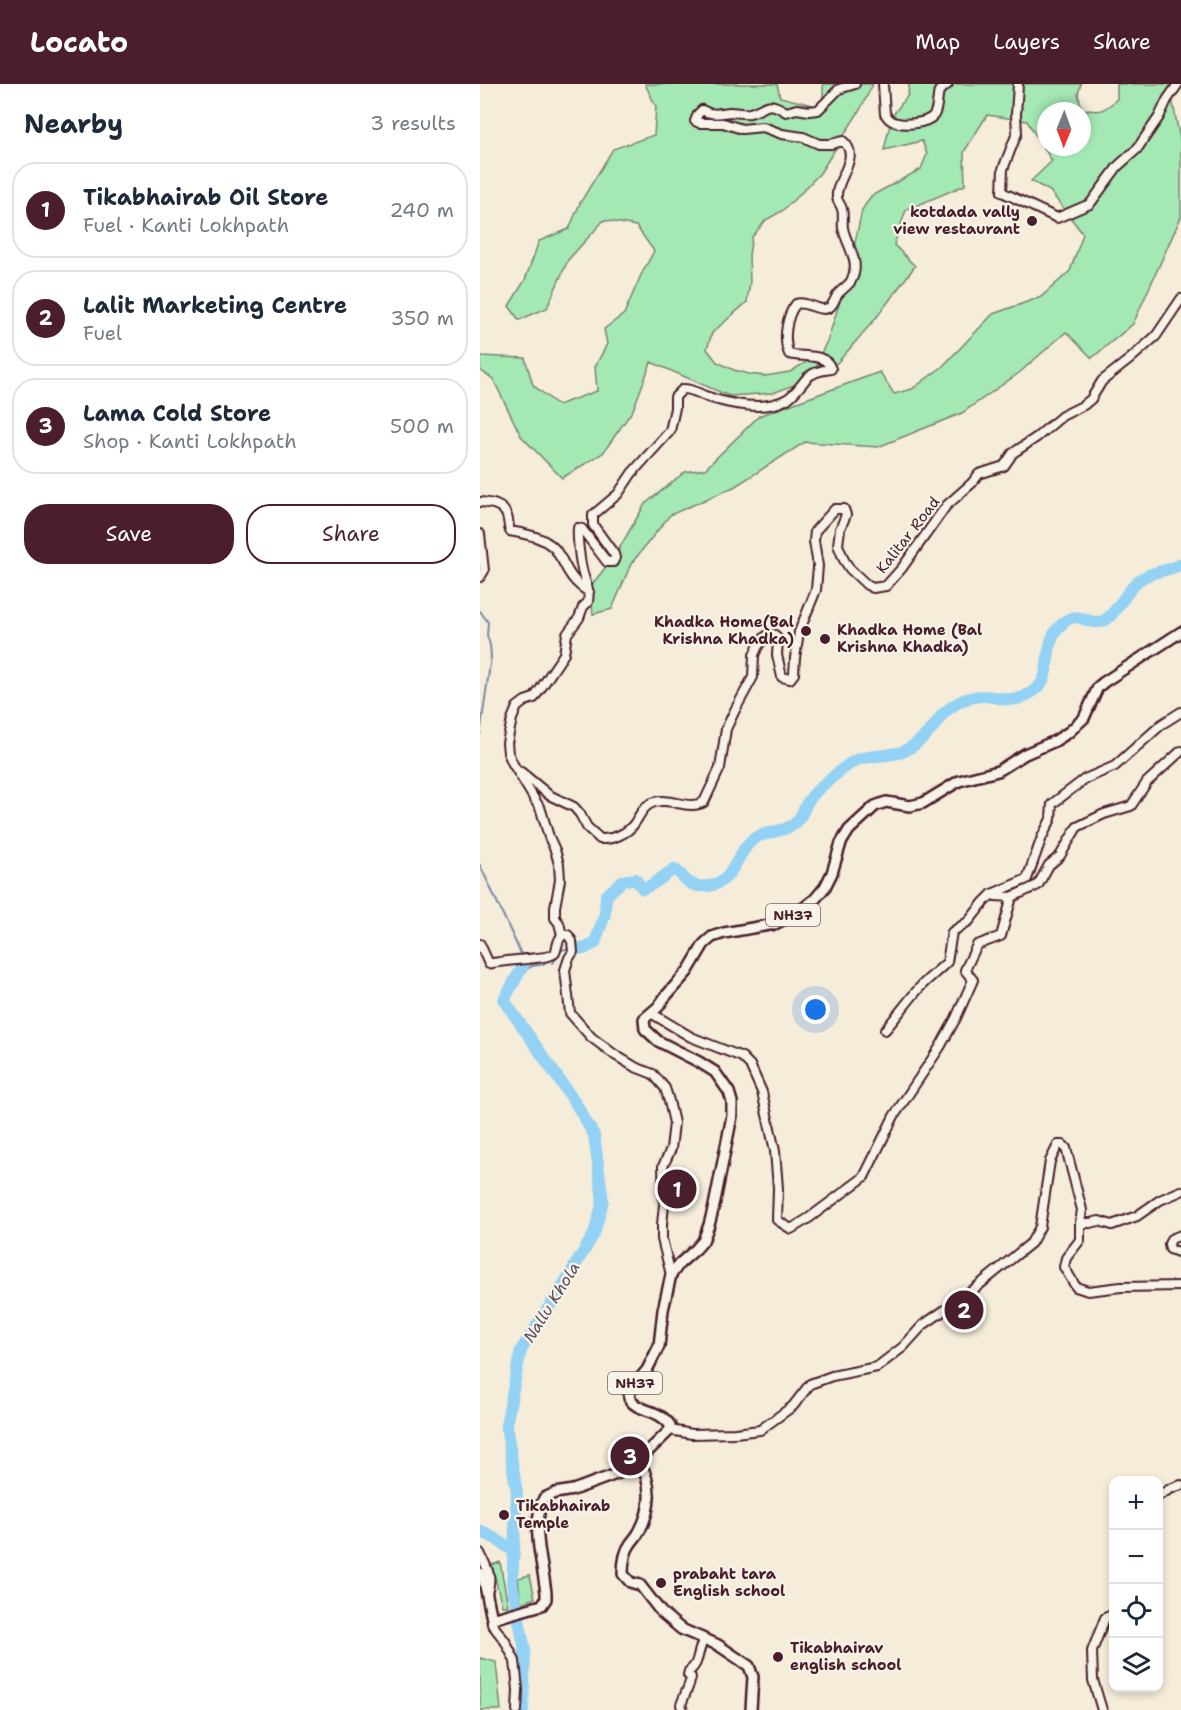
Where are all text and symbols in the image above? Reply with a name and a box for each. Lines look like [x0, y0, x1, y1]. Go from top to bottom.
text: Locato [30, 23, 128, 61]
text: Map [915, 28, 960, 56]
text: Layers [993, 28, 1060, 56]
text: Share [1093, 28, 1151, 56]
north arrow [1037, 102, 1091, 156]
text: Nearby [24, 106, 123, 141]
text: 3 results [370, 110, 456, 136]
text: Tikabhairab Oil Store [83, 183, 328, 212]
text: 1 [41, 197, 50, 223]
text: 240 m [389, 197, 454, 223]
place label: kotdada vally view restaurant [893, 202, 1020, 239]
text: Fuel · Kanti Lokhpath [83, 212, 289, 238]
marker: kotdada vally view restaurant [1025, 214, 1039, 228]
text: Lalit Marketing Centre [83, 291, 347, 320]
text: 2 [39, 305, 53, 331]
text: 350 m [390, 305, 454, 331]
text: Fuel [83, 320, 122, 346]
text: Lama Cold Store [83, 399, 271, 428]
text: 3 [39, 413, 53, 439]
text: 500 m [390, 413, 454, 439]
text: Shop · Kanti Lokhpath [83, 428, 297, 454]
street label: Kalitar Road [872, 492, 945, 578]
button: Save [24, 504, 234, 564]
button: Share [246, 504, 456, 564]
place label: Khadka Home(Bal Krishna Khadka) [654, 612, 794, 649]
place label: Khadka Home (Bal Krishna Khadka) [837, 620, 982, 657]
marker: Khadka Home(Bal Krishna Khadka) [799, 624, 813, 638]
marker: Khadka Home (Bal Krishna Khadka) [818, 632, 832, 646]
road number: NH37 [766, 904, 820, 926]
your location [801, 995, 830, 1024]
pin: 1 [658, 1166, 696, 1212]
water label: Nallu Khola [518, 1258, 584, 1346]
pin: 2 [944, 1288, 984, 1332]
road number: NH37 [608, 1372, 662, 1394]
pin: 3 [610, 1434, 650, 1478]
map controls [1109, 1476, 1163, 1692]
button: + [1109, 1476, 1163, 1530]
place label: Tikabhairab Temple [516, 1496, 610, 1533]
marker: Tikabhairab Temple [497, 1508, 511, 1522]
button: − [1109, 1530, 1163, 1584]
place label: prabaht tara English school [673, 1564, 785, 1601]
marker: prabaht tara English school [654, 1576, 668, 1590]
button: locate [1109, 1584, 1163, 1638]
place label: Tikabhairav english school [790, 1638, 902, 1675]
button: layers [1109, 1638, 1163, 1692]
marker: Tikabhairav english school [771, 1650, 785, 1664]

